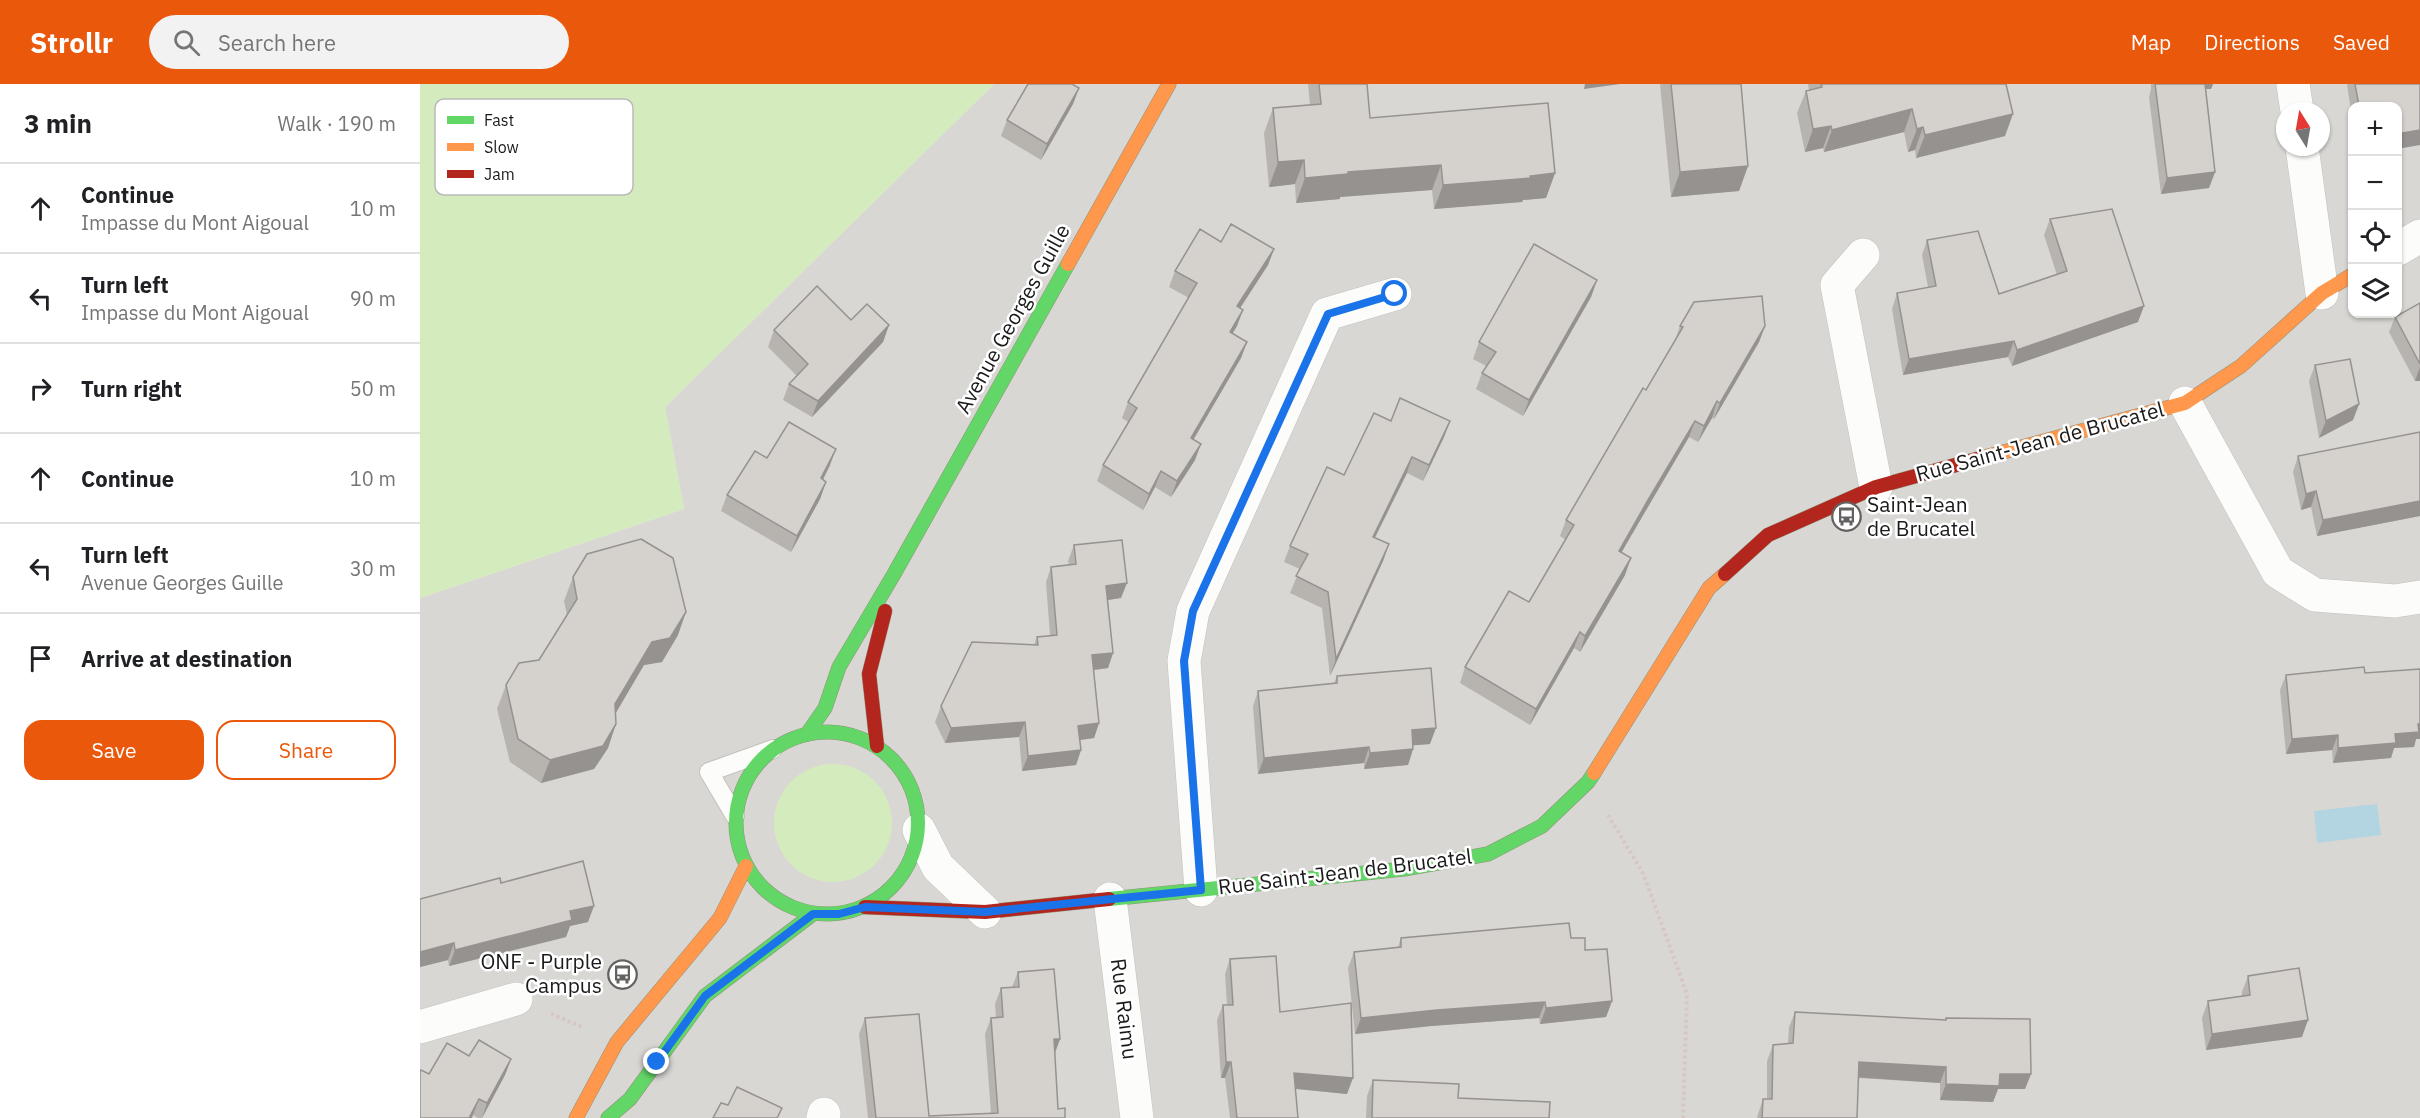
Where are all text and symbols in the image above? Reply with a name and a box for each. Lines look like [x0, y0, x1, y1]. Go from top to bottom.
search box [149, 15, 569, 69]
text: Strollr [30, 24, 113, 61]
icon: search [170, 26, 203, 59]
text: Search here [218, 28, 336, 57]
text: Map [2131, 28, 2171, 56]
text: Directions [2204, 28, 2300, 56]
text: Saved [2333, 28, 2390, 56]
legend [435, 99, 633, 195]
north arrow [2276, 102, 2330, 156]
map controls [2348, 102, 2402, 318]
button: + [2348, 102, 2402, 156]
text: 3 min [24, 106, 92, 140]
text: Walk · 190 m [278, 110, 396, 137]
text: Fast [484, 110, 514, 130]
text: Slow [484, 137, 519, 157]
button: − [2348, 156, 2402, 210]
text: Jam [484, 164, 515, 184]
text: Continue [81, 180, 174, 209]
icon: ahead [24, 192, 57, 225]
text: 10 m [350, 195, 396, 222]
text: Impasse du Mont Aigoual [81, 209, 309, 236]
button: locate [2348, 210, 2402, 264]
street label: Avenue Georges Guille [948, 219, 1076, 418]
button: layers [2348, 264, 2402, 318]
text: Turn left [81, 270, 169, 299]
route start [1381, 280, 1407, 306]
icon: left [24, 282, 57, 315]
text: 90 m [350, 285, 396, 312]
text: Impasse du Mont Aigoual [81, 299, 309, 326]
icon: right [24, 372, 57, 405]
text: Turn right [81, 374, 182, 403]
text: 50 m [350, 375, 396, 402]
street label: Rue Saint-Jean de Brucatel [1913, 394, 2167, 488]
icon: ahead [24, 462, 57, 495]
text: Continue [81, 464, 174, 493]
text: 10 m [350, 465, 396, 492]
place label: Saint-Jean de Brucatel [1867, 490, 1976, 542]
bus stop icon: Saint-Jean de Brucatel [1830, 501, 1862, 533]
text: Turn left [81, 540, 169, 569]
icon: left [24, 552, 57, 585]
text: 30 m [350, 555, 396, 582]
text: Avenue Georges Guille [81, 569, 283, 596]
icon: arrive [24, 642, 57, 675]
text: Arrive at destination [81, 644, 292, 673]
button: Save [24, 720, 204, 780]
button: Share [216, 720, 396, 780]
street label: Rue Saint-Jean de Brucatel [1216, 841, 1474, 900]
place label: ONF - Purple Campus [480, 947, 602, 999]
street label: Rue Raimu [1105, 957, 1145, 1061]
bus stop icon: ONF - Purple Campus [607, 958, 639, 990]
route end [643, 1048, 669, 1074]

